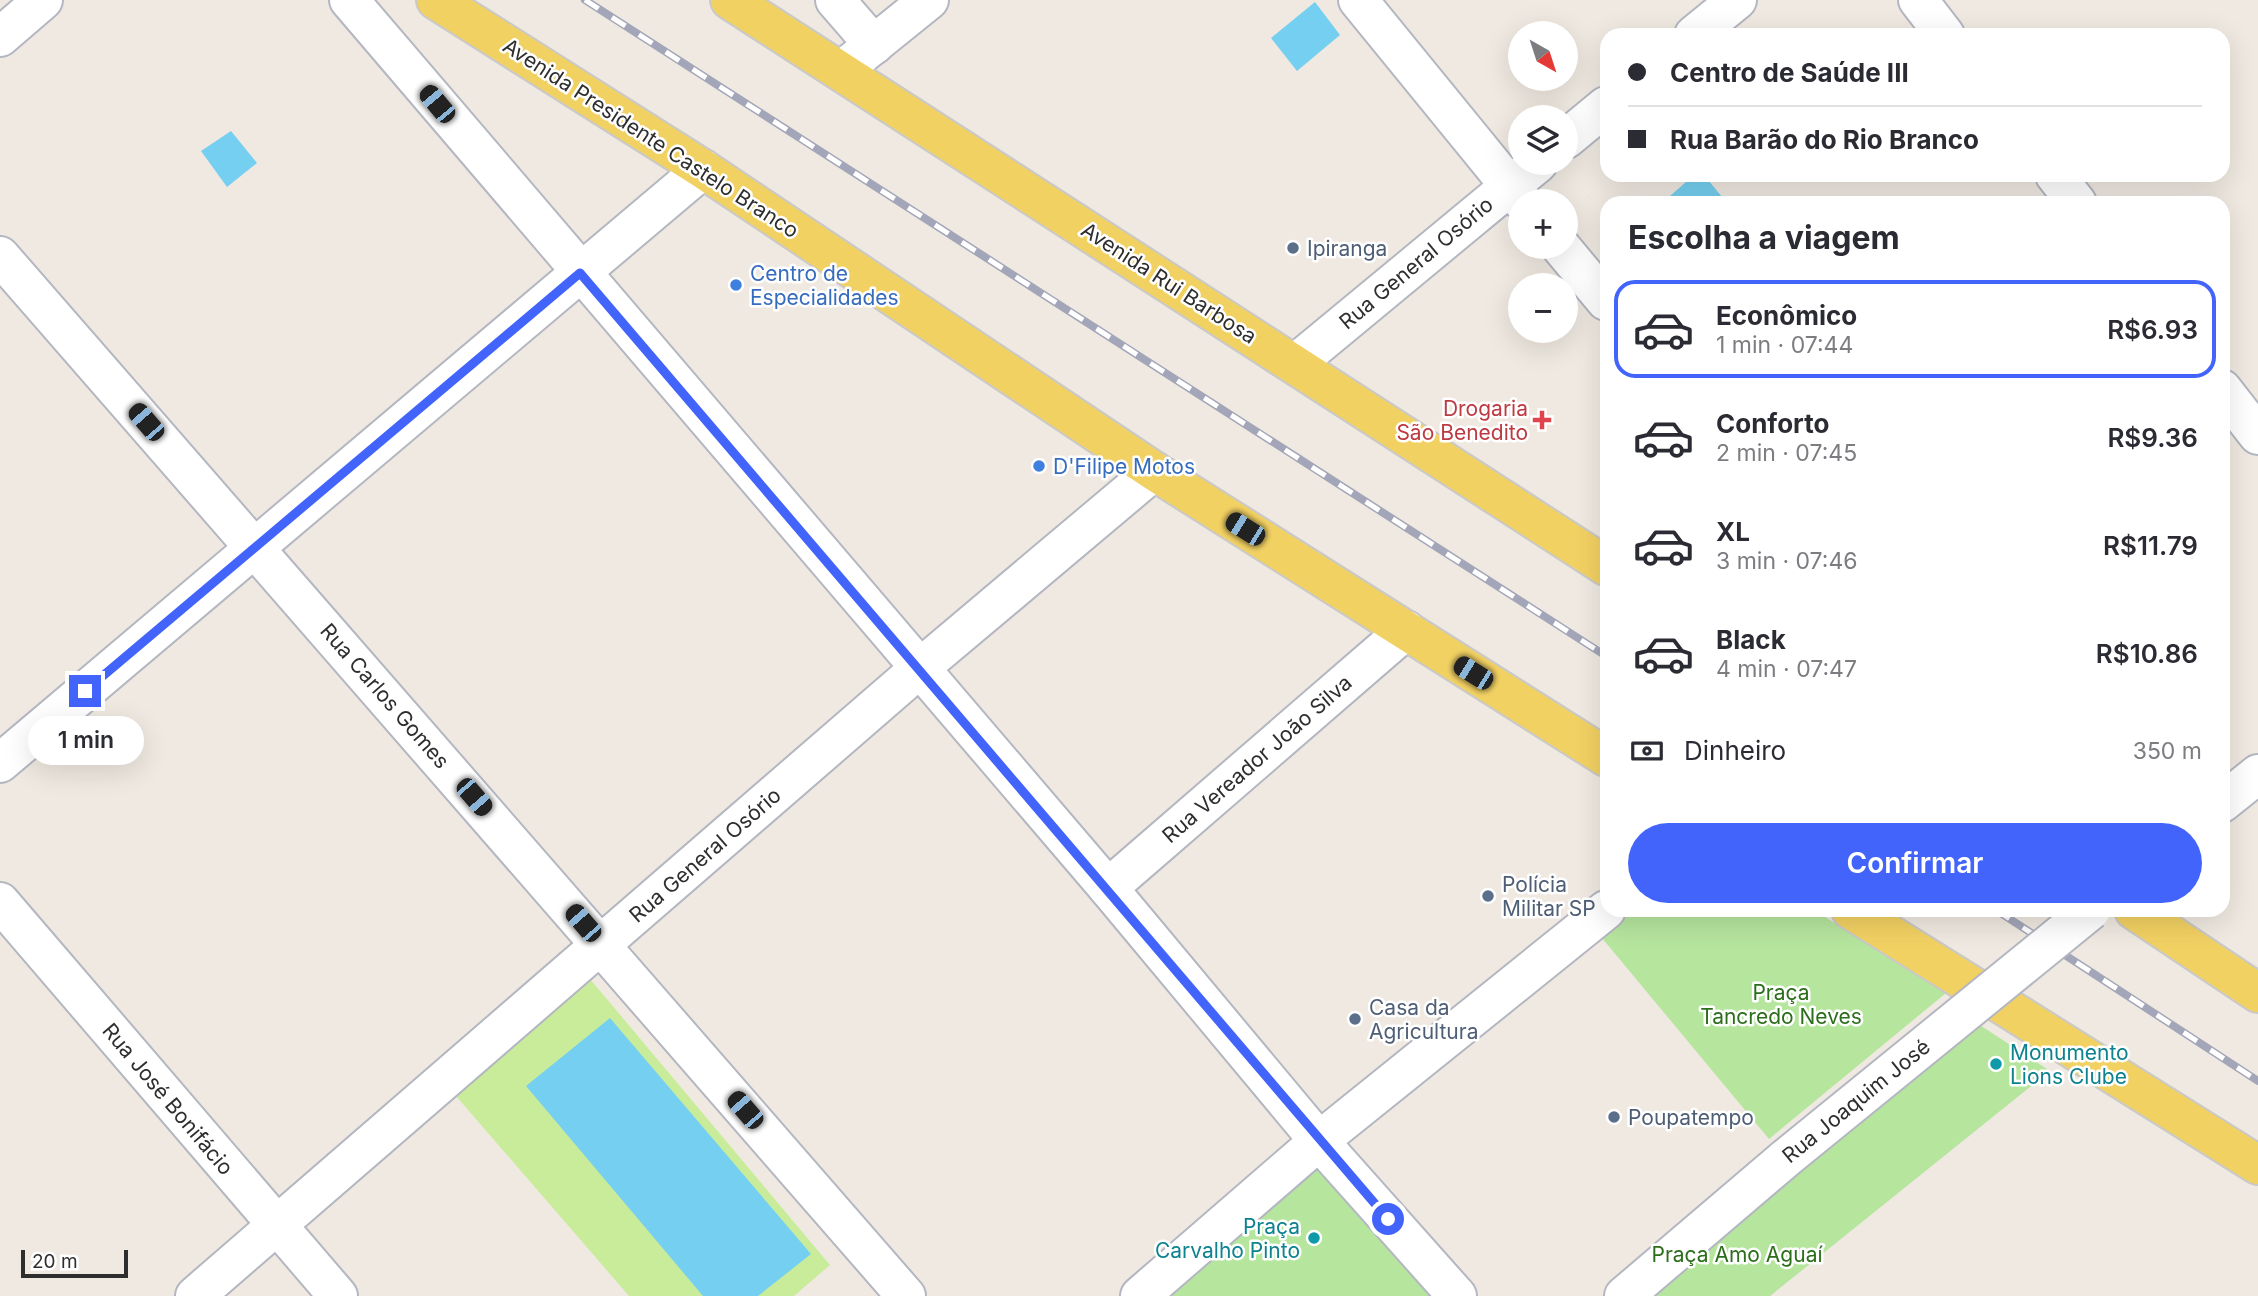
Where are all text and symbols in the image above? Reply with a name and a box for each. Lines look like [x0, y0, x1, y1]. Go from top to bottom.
north arrow [1508, 21, 1578, 91]
map controls [1508, 21, 1578, 343]
street label: Avenida Presidente Castelo Branco [498, 33, 804, 243]
text: Centro de Saúde III [1670, 57, 1909, 88]
car [416, 81, 459, 127]
button: layers [1508, 105, 1578, 175]
text: Rua Barão do Rio Branco [1670, 124, 1979, 155]
button: + [1508, 189, 1578, 259]
street label: Rua General Osório [1334, 192, 1498, 334]
street label: Avenida Rui Barbosa [1077, 217, 1261, 349]
text: Escolha a viagem [1628, 218, 1900, 257]
place label: Ipiranga [1307, 236, 1387, 261]
marker: Ipiranga [1285, 240, 1301, 256]
place label: Centro de Especialidades [750, 261, 899, 310]
button: − [1508, 273, 1578, 343]
marker: Centro de Especialidades [728, 277, 744, 293]
icon: car [1632, 298, 1695, 361]
text: Econômico [1716, 300, 1857, 331]
text: R$6.93 [2107, 314, 2198, 345]
text: 1 min · 07:44 [1716, 331, 1853, 359]
place label: Drogaria São Benedito [1396, 396, 1528, 445]
car [125, 399, 168, 445]
icon: car [1632, 406, 1695, 469]
text: Conforto [1716, 408, 1829, 439]
marker: Drogaria São Benedito [1534, 412, 1550, 428]
text: R$9.36 [2107, 422, 2198, 453]
text: 2 min · 07:45 [1716, 439, 1857, 467]
place label: D'Filipe Motos [1053, 454, 1195, 479]
marker: D'Filipe Motos [1031, 458, 1047, 474]
car [1222, 509, 1269, 549]
icon: car [1632, 514, 1695, 577]
text: XL [1716, 516, 1750, 547]
text: R$11.79 [2103, 530, 2198, 561]
text: 3 min · 07:46 [1716, 547, 1858, 575]
street label: Rua Carlos Gomes [315, 618, 455, 774]
icon: car [1632, 622, 1695, 685]
text: Black [1716, 624, 1786, 655]
text: R$10.86 [2096, 638, 2198, 669]
car [1450, 653, 1497, 693]
text: 4 min · 07:47 [1716, 655, 1857, 683]
street label: Rua Vereador João Silva [1157, 670, 1357, 848]
route end [69, 675, 101, 707]
callout: 1 min [27, 716, 143, 764]
text: 1 min [58, 726, 114, 754]
icon: cash [1628, 732, 1666, 770]
text: Dinheiro [1684, 735, 1786, 766]
text: 350 m [2133, 737, 2202, 765]
car [453, 774, 496, 820]
street label: Rua General Osório [624, 782, 786, 928]
button: Confirmar [1628, 823, 2202, 903]
place label: Polícia Militar SP [1502, 872, 1596, 921]
marker: Polícia Militar SP [1480, 888, 1496, 904]
car [562, 900, 605, 946]
park label: Praça Tancredo Neves [1700, 980, 1862, 1029]
place label: Casa da Agricultura [1369, 995, 1478, 1044]
marker: Casa da Agricultura [1347, 1011, 1363, 1027]
street label: Rua José Bonifácio [97, 1018, 239, 1180]
street label: Rua Joaquim José [1777, 1034, 1935, 1168]
place label: Monumento Lions Clube [2010, 1040, 2129, 1089]
marker: Monumento Lions Clube [1988, 1056, 2004, 1072]
car [724, 1087, 767, 1133]
place label: Poupatempo [1628, 1105, 1754, 1130]
marker: Poupatempo [1606, 1109, 1622, 1125]
route start [1372, 1203, 1404, 1235]
place label: Praça Carvalho Pinto [1155, 1214, 1300, 1263]
marker: Praça Carvalho Pinto [1306, 1230, 1322, 1246]
park label: Praça Amo Aguaí [1651, 1242, 1823, 1267]
scale bar [21, 1247, 128, 1279]
text: 20 m [32, 1250, 78, 1273]

